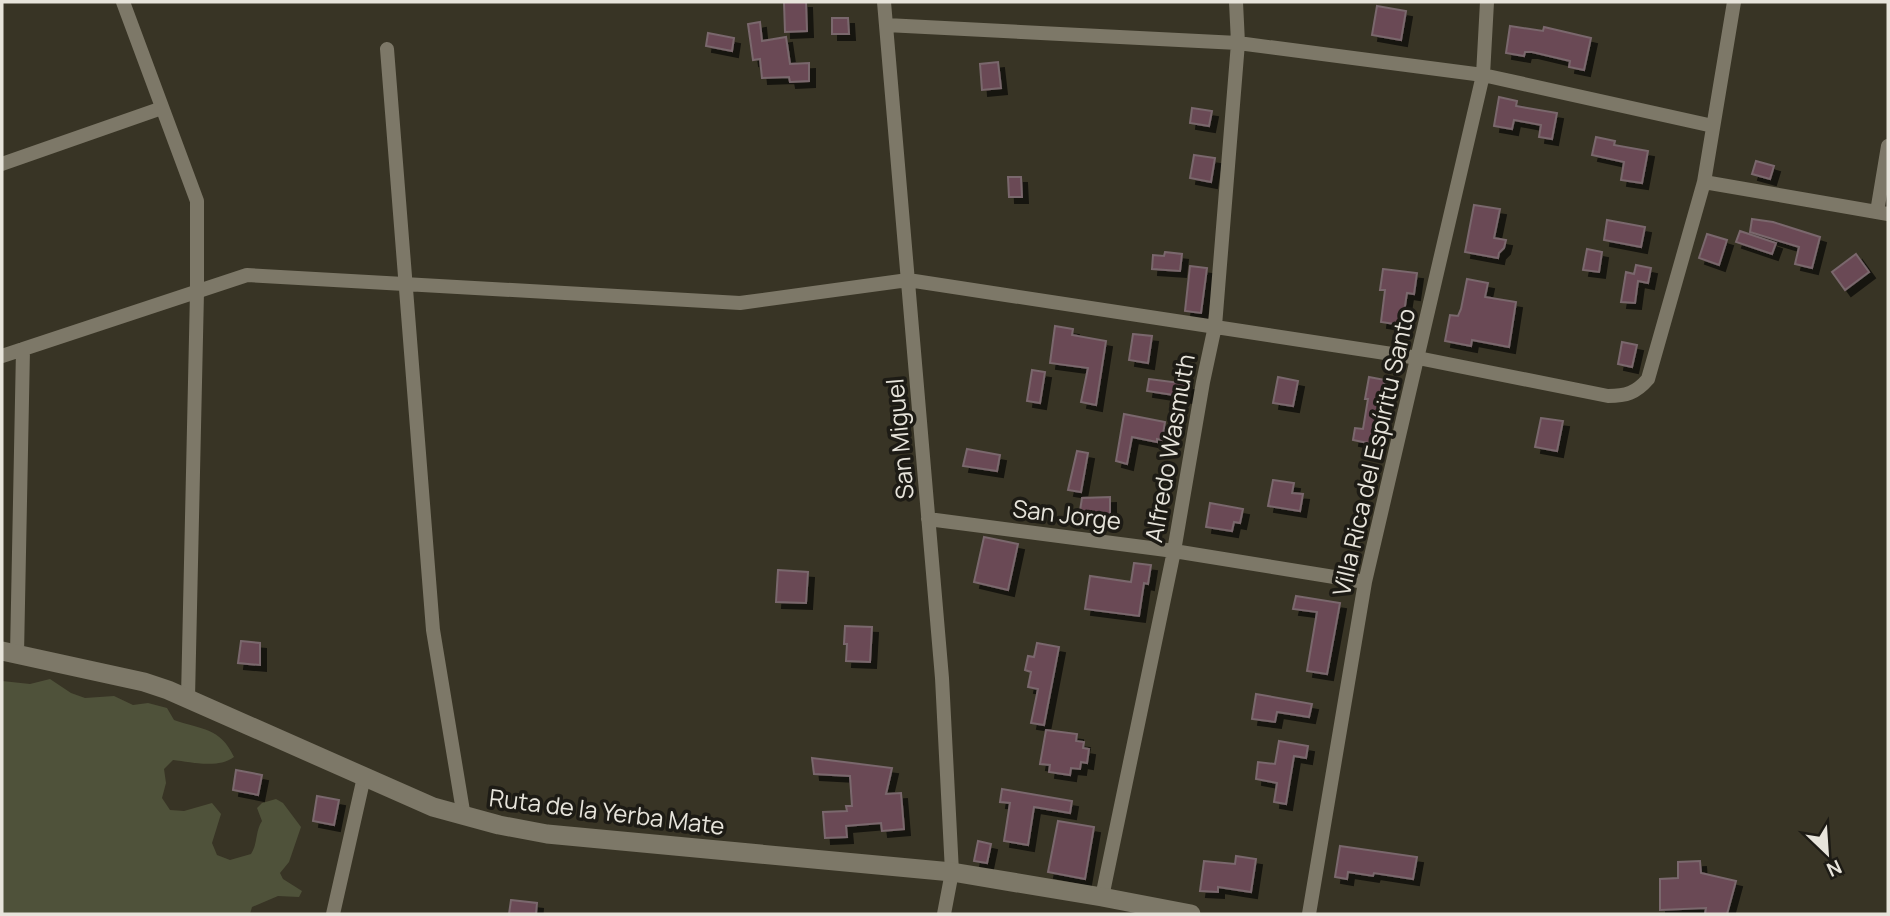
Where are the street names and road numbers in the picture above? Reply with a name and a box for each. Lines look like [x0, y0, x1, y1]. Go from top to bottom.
street label: Villa Rica del Espíritu Santo [1324, 305, 1422, 599]
street label: Alfredo Wasmuth [1136, 351, 1202, 545]
street label: San Miguel [877, 377, 921, 501]
street label: San Jorge [1011, 491, 1123, 537]
street label: Ruta de la Yerba Mate [487, 780, 727, 842]

